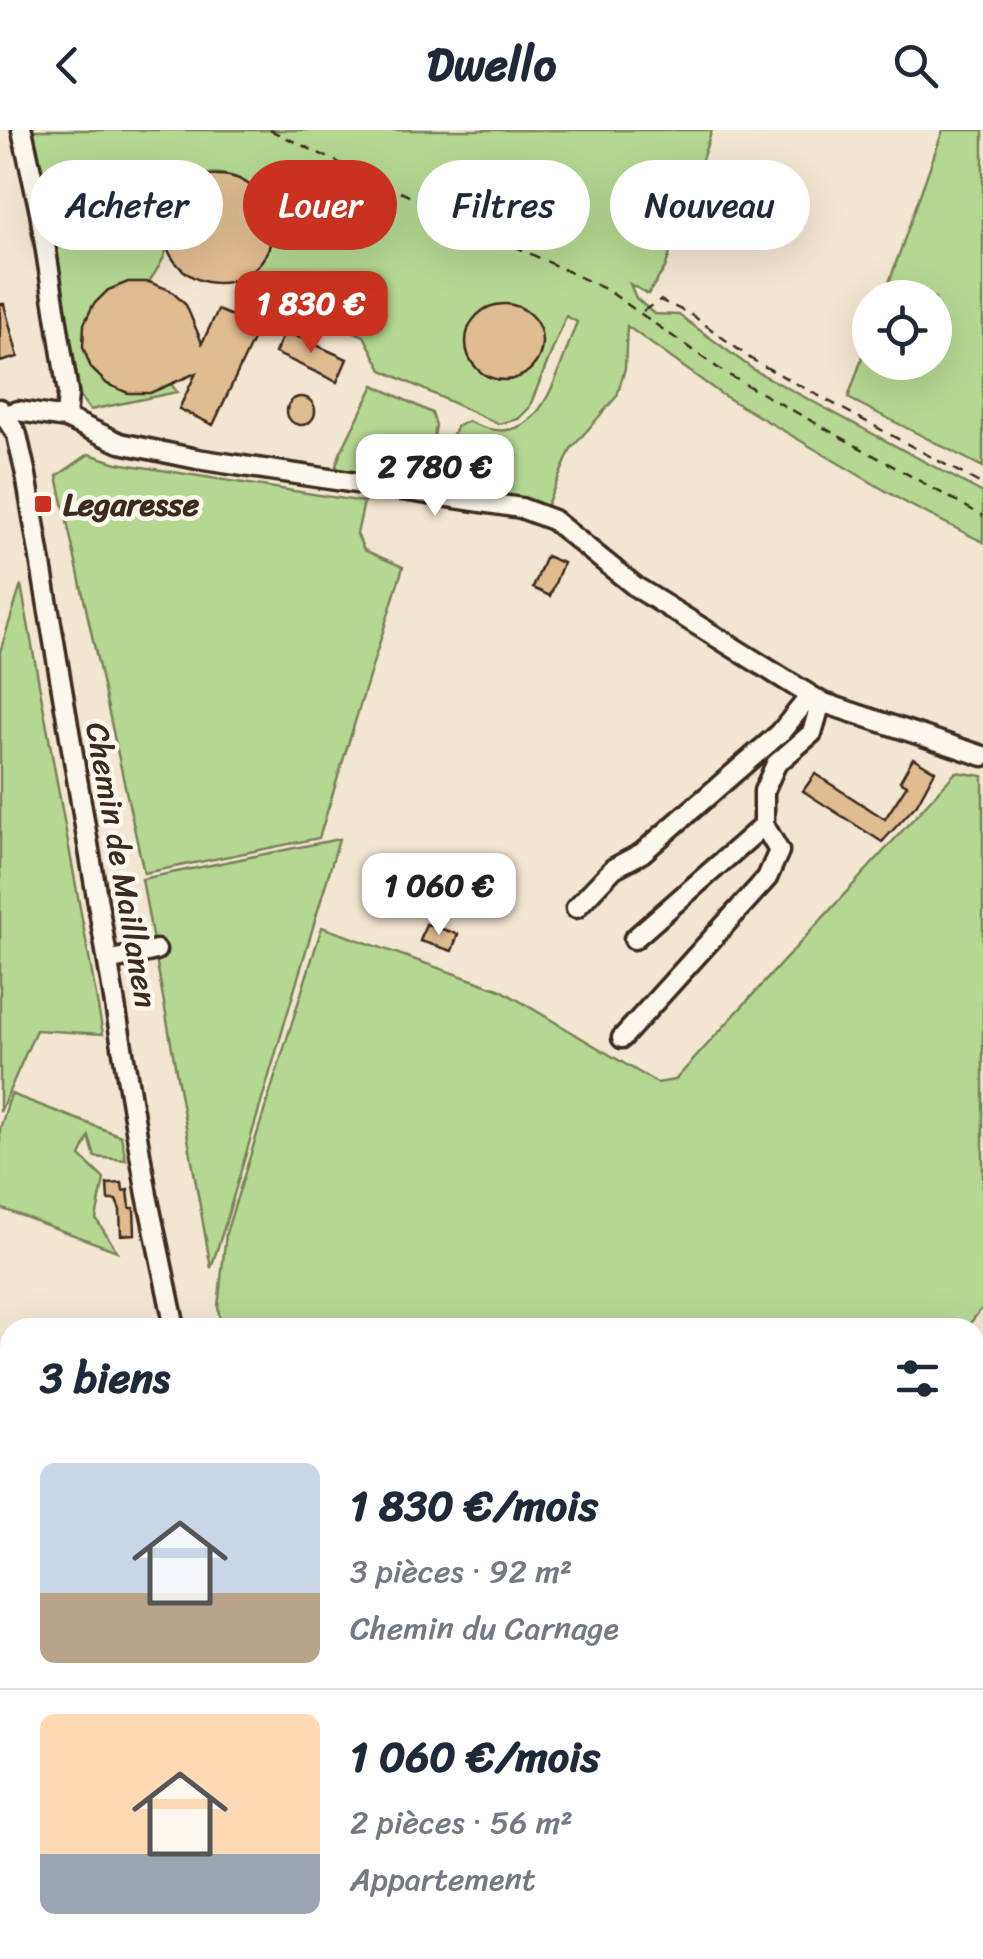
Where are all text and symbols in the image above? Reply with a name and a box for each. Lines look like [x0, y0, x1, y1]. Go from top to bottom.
text: Dwello [427, 25, 556, 105]
icon: back [40, 38, 95, 93]
icon: search [888, 38, 943, 93]
chip: Acheter [30, 160, 223, 250]
chip: Louer [243, 160, 397, 250]
chip: Filtres [417, 160, 590, 250]
chip: Nouveau [610, 160, 810, 250]
pin: 1 830 € [219, 271, 403, 356]
text: 1 830 € [257, 275, 365, 332]
map controls [852, 280, 952, 380]
button: locate [852, 280, 952, 380]
pin: 2 780 € [343, 434, 527, 519]
text: 2 780 € [378, 438, 492, 495]
place label: Legaresse [63, 476, 200, 533]
marker: Legaresse [32, 493, 54, 515]
street label: Chemin de Maillanen [68, 718, 175, 1012]
pin: 1 060 € [347, 853, 531, 938]
text: 1 060 € [384, 857, 494, 914]
text: 3 biens [40, 1341, 170, 1415]
icon: filters [890, 1351, 945, 1406]
text: 1 830 €/mois [350, 1469, 598, 1543]
icon: home [120, 1503, 240, 1623]
text: 3 pièces · 92 m² [350, 1543, 572, 1600]
text: Chemin du Carnage [350, 1600, 619, 1657]
text: 1 060 €/mois [350, 1720, 600, 1794]
icon: home [120, 1754, 240, 1874]
text: 2 pièces · 56 m² [350, 1794, 573, 1851]
text: Appartement [350, 1851, 536, 1908]

